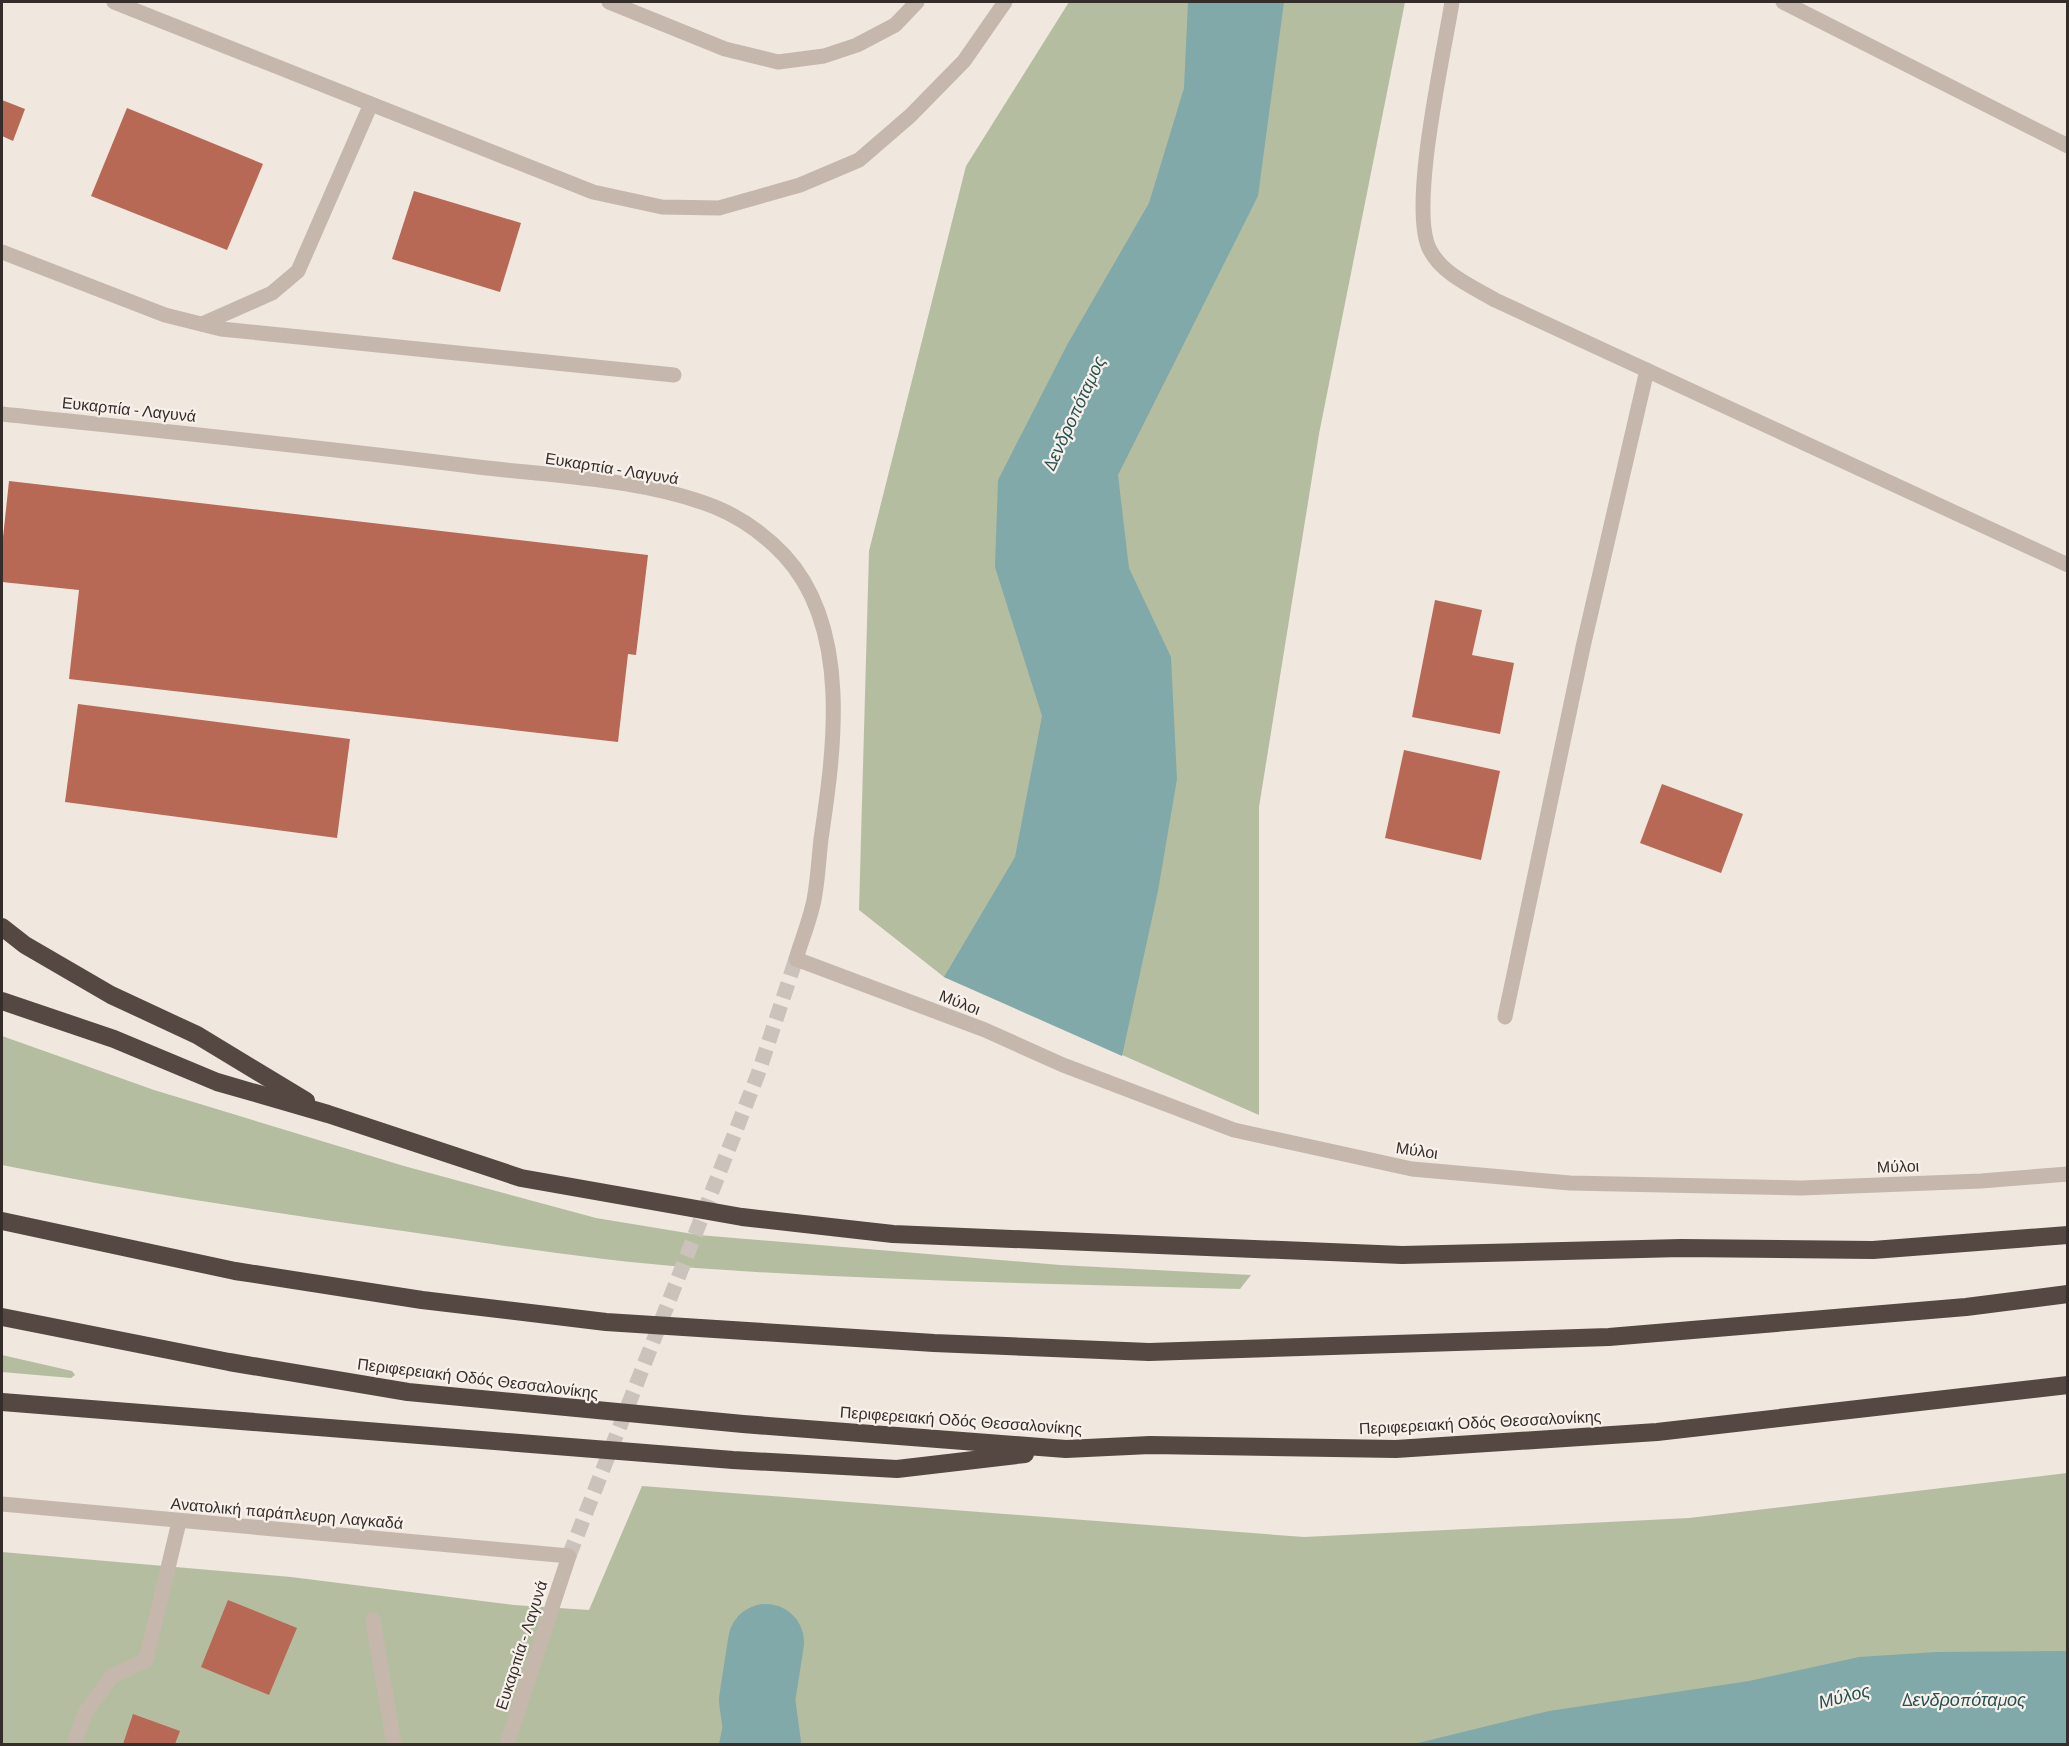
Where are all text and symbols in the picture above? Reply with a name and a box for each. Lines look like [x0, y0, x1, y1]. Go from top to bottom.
water label: Δενδροπόταμος [1037, 352, 1111, 474]
street label: Ευκαρπία - Λαγυνά [61, 392, 197, 426]
street label: Ευκαρπία - Λαγυνά [544, 448, 680, 488]
street label: Μύλοι [937, 985, 984, 1019]
street label: Μύλοι [1395, 1137, 1440, 1163]
street label: Μύλοι [1877, 1155, 1920, 1177]
street label: Περιφερειακή Οδός Θεσσαλονίκης [356, 1353, 600, 1403]
street label: Περιφερειακή Οδός Θεσσαλονίκης [839, 1402, 1083, 1438]
street label: Περιφερειακή Οδός Θεσσαλονίκης [1358, 1406, 1602, 1438]
street label: Ανατολική παράπλευρη Λαγκαδά [170, 1493, 404, 1533]
street label: Ευκαρπία - Λαγυνά [491, 1578, 551, 1712]
water label: Μύλος [1816, 1678, 1872, 1713]
water label: Δενδροπόταμος [1902, 1688, 2026, 1711]

